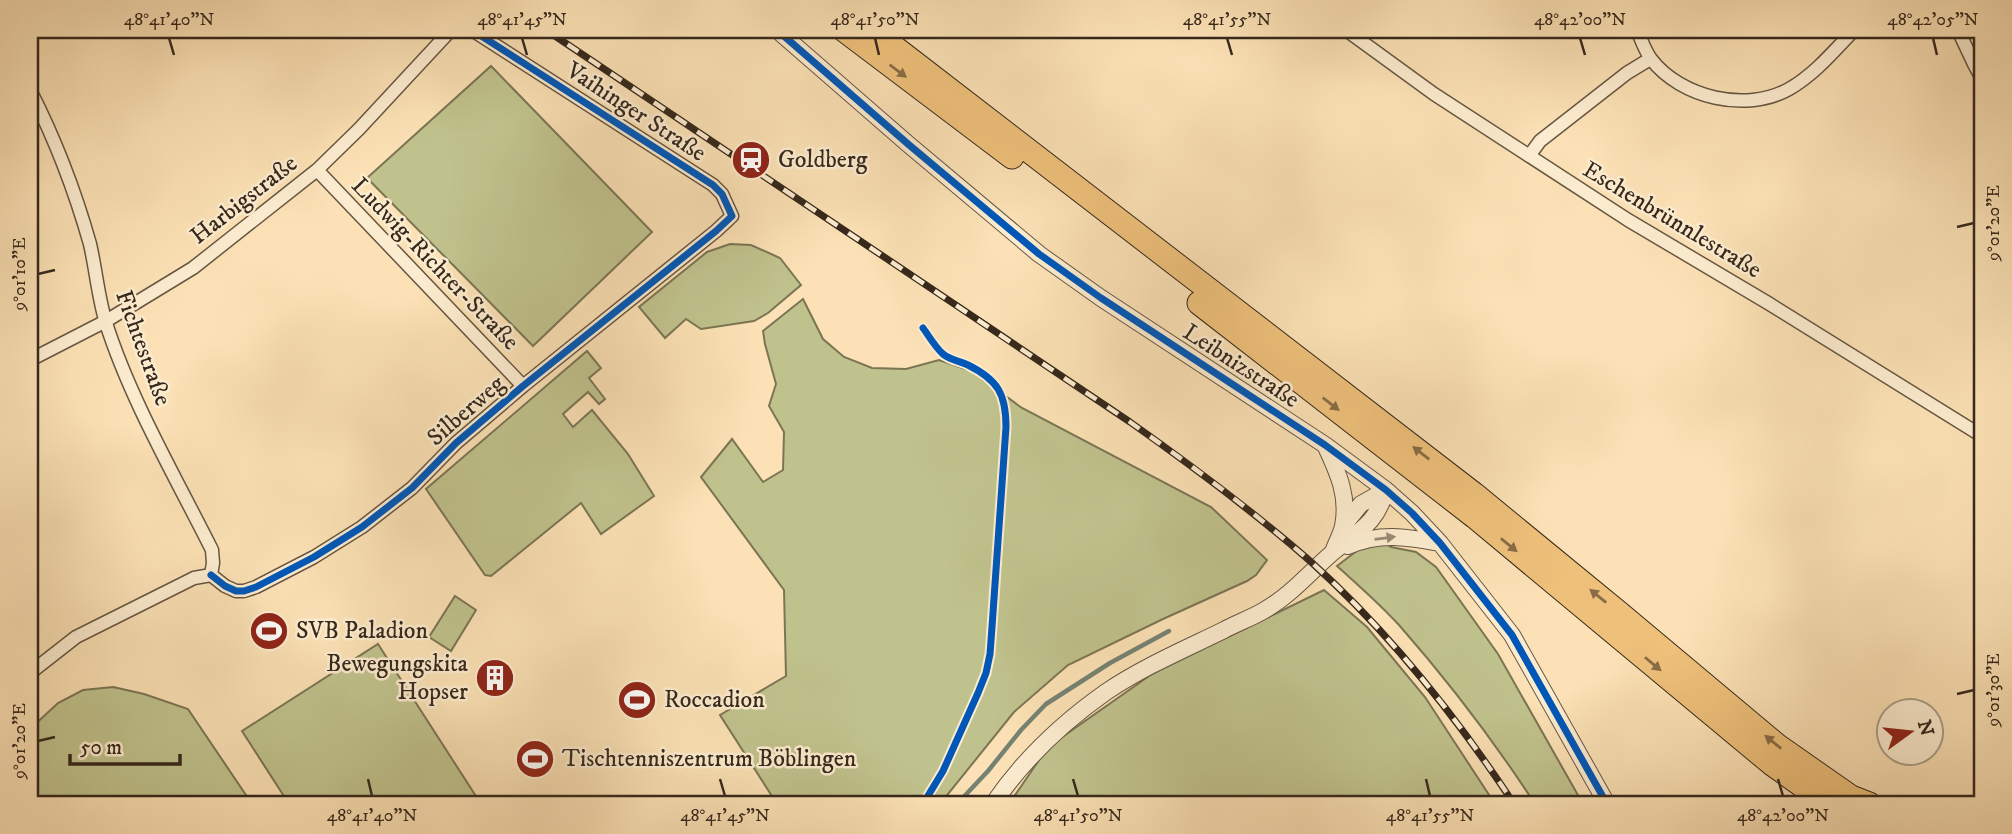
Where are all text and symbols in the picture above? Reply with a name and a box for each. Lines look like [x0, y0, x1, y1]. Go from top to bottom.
text: 48°41'40"N [124, 9, 214, 31]
text: 48°41'45"N [477, 9, 567, 31]
text: 48°41'50"N [830, 9, 920, 31]
text: 48°41'55"N [1183, 9, 1271, 31]
text: 48°42'00"N [1534, 9, 1626, 31]
text: 48°42'05"N [1887, 9, 1979, 31]
street label: Vaihinger Straße [560, 55, 712, 168]
one-way arrow [889, 64, 907, 78]
station icon: Goldberg [730, 139, 772, 181]
place label: Goldberg [778, 145, 868, 175]
street label: Harbigstraße [184, 149, 304, 251]
street label: Eschenbrünnlestraße [1577, 155, 1767, 285]
street label: Ludwig-Richter-Straße [345, 171, 525, 357]
text: 9°01'20"E [1983, 185, 2005, 262]
text: 9°01'10"E [9, 237, 31, 312]
street label: Fichtestraße [108, 286, 178, 410]
street label: Leibnizstraße [1177, 317, 1305, 415]
street label: Silberweg [421, 369, 511, 453]
one-way arrow [1321, 397, 1339, 412]
one-way arrow [1412, 446, 1430, 461]
one-way arrow [1374, 532, 1396, 543]
one-way arrow [1501, 537, 1518, 552]
one-way arrow [1590, 588, 1608, 603]
sports icon: SVB Paladion [248, 610, 290, 652]
place label: SVB Paladion [296, 616, 428, 646]
place label: Bewegungskita Hopser [326, 649, 469, 707]
text: 9°01'30"E [1983, 653, 2005, 728]
building icon: Bewegungskita Hopser [474, 657, 516, 699]
one-way arrow [1644, 657, 1662, 672]
sports icon: Roccadion [616, 679, 658, 721]
place label: Roccadion [664, 685, 765, 715]
north arrow [1876, 698, 1946, 768]
text: 9°01'20"E [9, 703, 31, 780]
text: N [1912, 717, 1938, 739]
scale bar [70, 722, 180, 766]
one-way arrow [1764, 734, 1782, 749]
text: 50 m [80, 735, 122, 761]
sports icon: Tischtenniszentrum Böblingen [514, 738, 556, 780]
place label: Tischtenniszentrum Böblingen [562, 744, 857, 774]
text: 48°41'40"N [327, 805, 417, 827]
text: 48°41'45"N [680, 805, 770, 827]
text: 48°41'50"N [1033, 805, 1123, 827]
text: 48°41'55"N [1386, 805, 1474, 827]
text: 48°42'00"N [1737, 805, 1829, 827]

